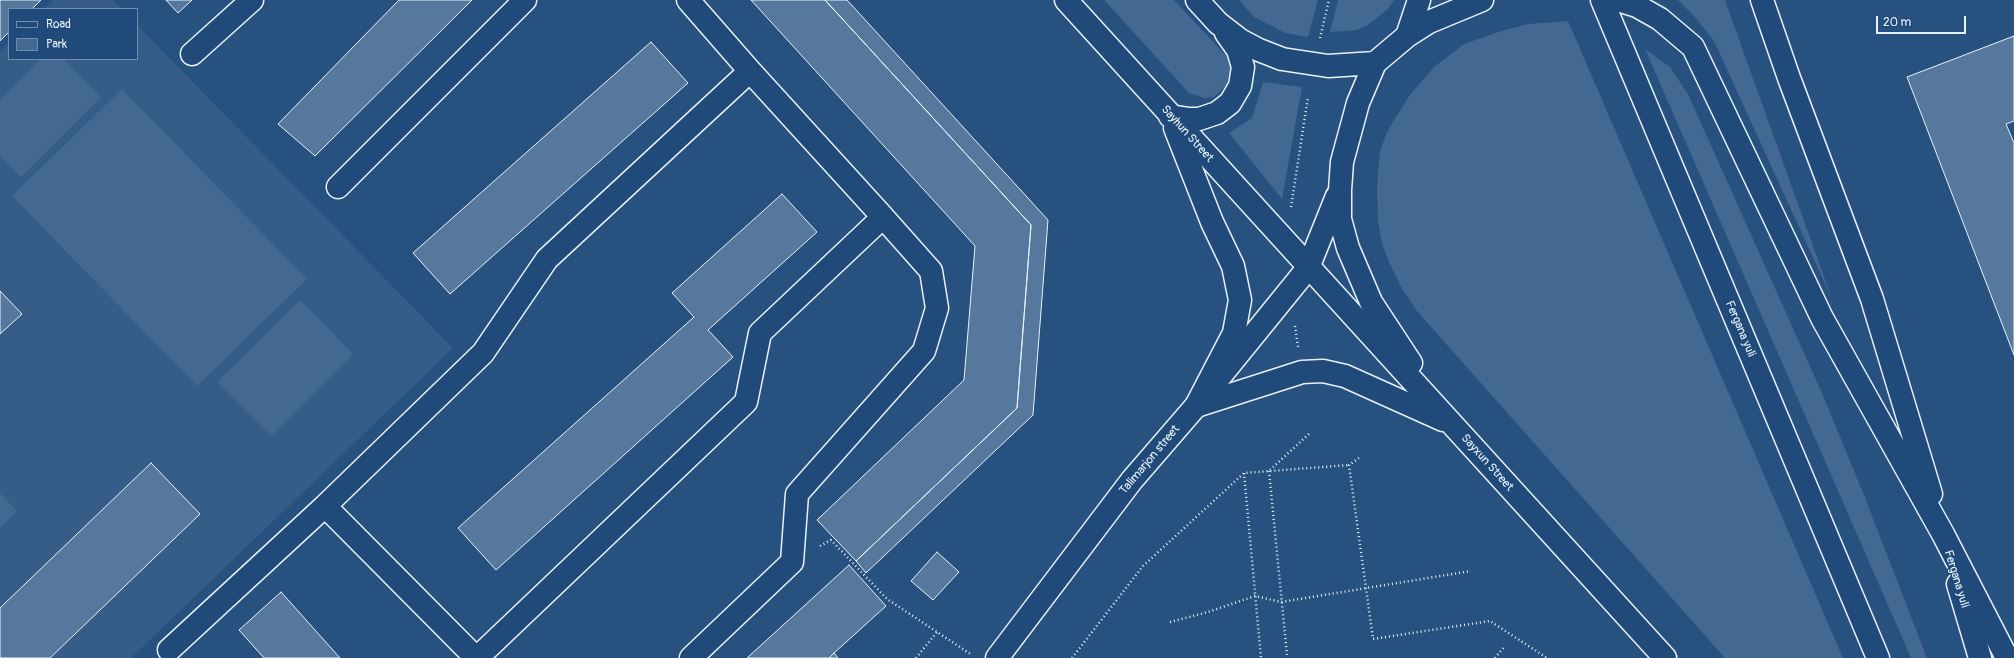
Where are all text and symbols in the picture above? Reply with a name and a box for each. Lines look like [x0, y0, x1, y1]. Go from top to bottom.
legend [8, 8, 138, 60]
scale bar [1878, 8, 1968, 34]
text: 20 m [1883, 15, 1911, 30]
text: Road [46, 17, 71, 32]
text: Park [46, 37, 67, 52]
street label: Sayhun Street [1158, 103, 1216, 165]
street label: Fergana yuli [1722, 299, 1758, 359]
street label: Talimarjon street [1117, 422, 1183, 498]
street label: Sayxun Street [1458, 432, 1516, 494]
street label: Fergana yuli [1940, 548, 1972, 610]

